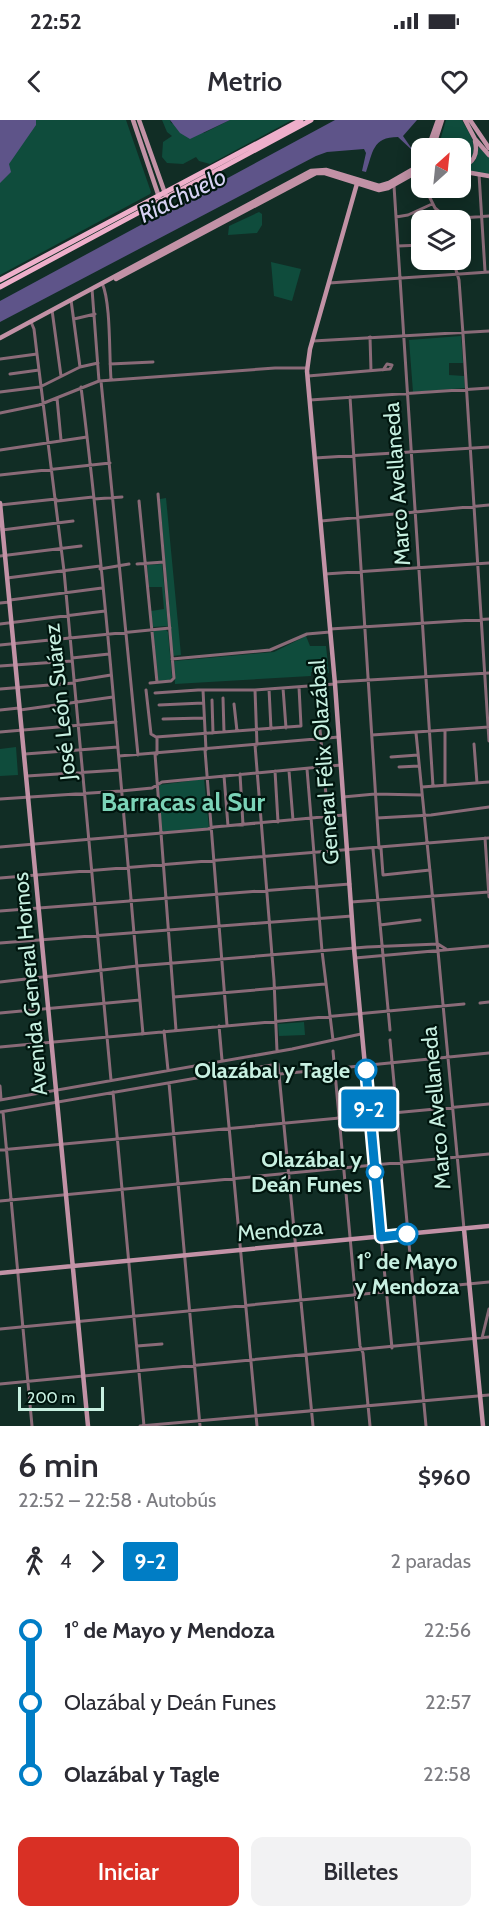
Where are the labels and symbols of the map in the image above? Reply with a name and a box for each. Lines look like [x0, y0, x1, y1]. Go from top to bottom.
north arrow [411, 138, 471, 198]
water label: Riachuelo [133, 161, 231, 229]
street label: Marco Avellaneda [378, 401, 416, 567]
street label: José León Suárez [38, 622, 82, 783]
street label: General Félix Olazábal [303, 658, 345, 865]
district label: Barracas al Sur [101, 786, 266, 818]
street label: Avenida General Hornos [7, 871, 53, 1097]
street label: Marco Avellaneda [415, 1025, 457, 1191]
place label: Olazábal y Tagle [194, 1057, 350, 1084]
marker: Olazábal y Tagle [355, 1059, 377, 1081]
line badge: 9-2 [334, 1090, 404, 1128]
place label: Olazábal y Deán Funes [251, 1146, 362, 1198]
marker: Olazábal y Deán Funes [366, 1163, 384, 1181]
street label: Mendoza [236, 1213, 325, 1247]
marker: 1° de Mayo y Mendoza [396, 1223, 418, 1245]
place label: 1° de Mayo y Mendoza [355, 1248, 459, 1300]
scale bar [18, 1384, 104, 1412]

